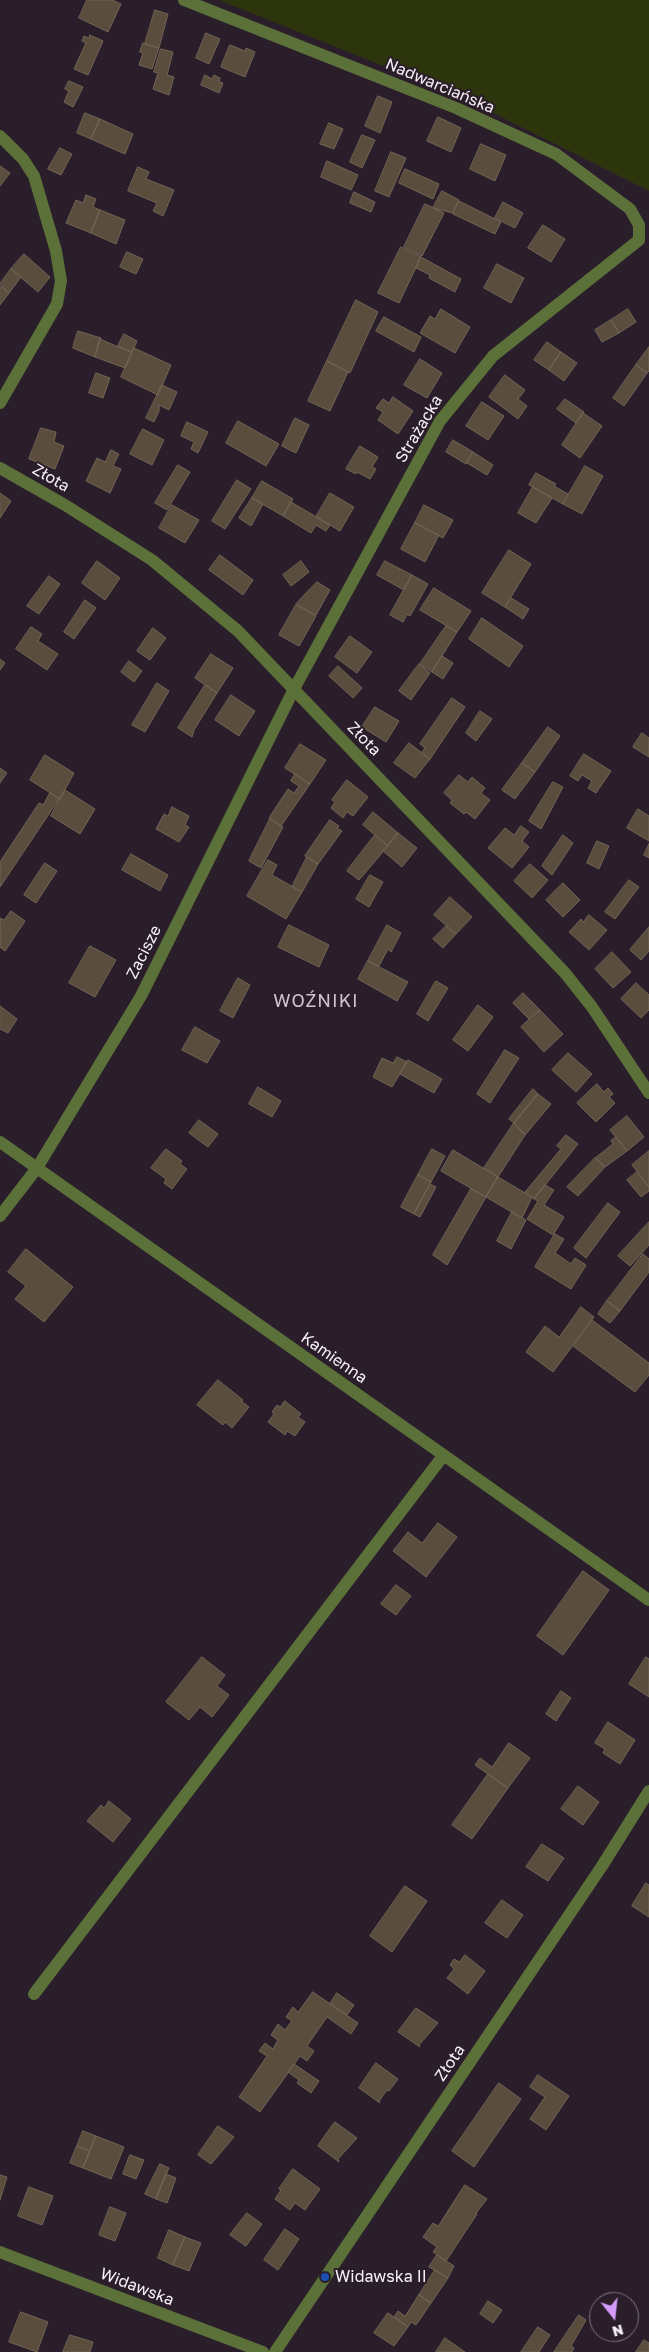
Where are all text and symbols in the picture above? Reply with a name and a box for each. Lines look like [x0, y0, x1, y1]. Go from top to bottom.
street label: Nadwarciańska [382, 54, 498, 118]
street label: Strażacka [391, 392, 447, 466]
street label: Złota [29, 460, 73, 496]
street label: Złota [343, 718, 385, 760]
street label: Zacisze [122, 922, 166, 982]
district label: WOŹNIKI [272, 990, 360, 1012]
street label: Kamienna [297, 1328, 371, 1388]
street label: Złota [431, 2041, 469, 2085]
street label: Widawska [97, 2264, 177, 2310]
place label: Widawska II [335, 2267, 427, 2287]
marker: Widawska II [319, 2271, 331, 2283]
north arrow [589, 2292, 639, 2342]
text: N [611, 2321, 625, 2341]

